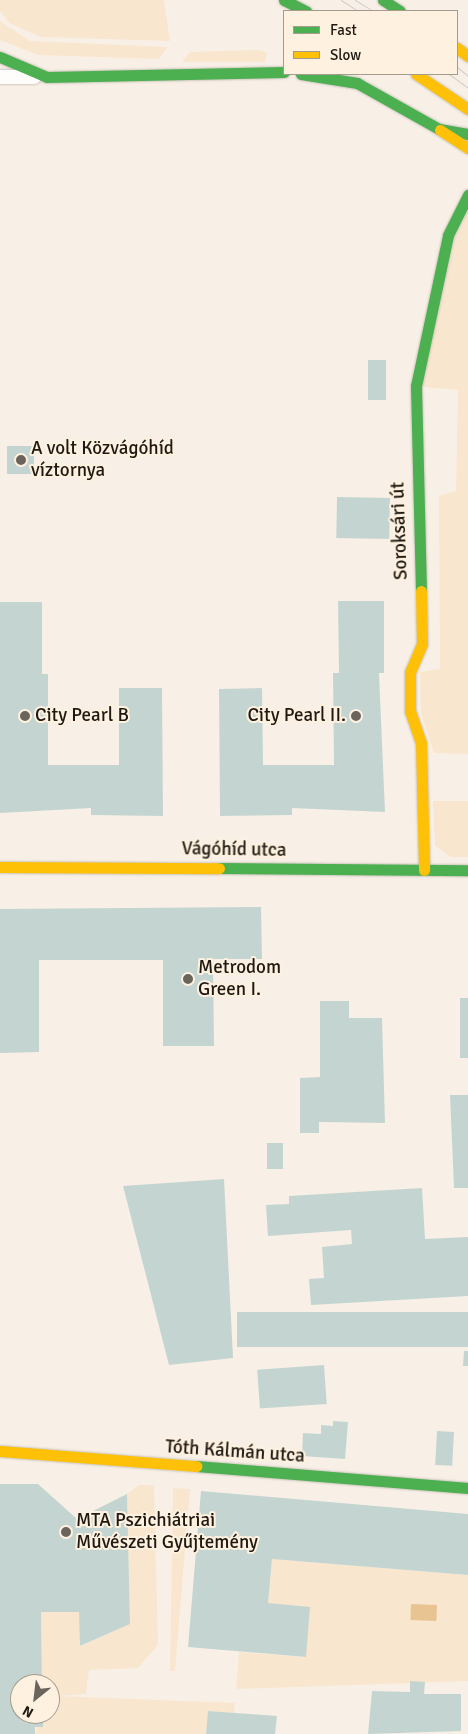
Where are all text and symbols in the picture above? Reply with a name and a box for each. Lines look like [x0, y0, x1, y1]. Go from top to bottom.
legend [283, 10, 458, 75]
text: Fast [330, 21, 357, 39]
text: Slow [330, 46, 361, 64]
place label: A volt Közvágóhíd víztornya [31, 438, 174, 482]
marker: A volt Közvágóhíd víztornya [15, 454, 27, 466]
street label: Soroksári út [387, 482, 413, 580]
place label: City Pearl B [35, 705, 129, 727]
place label: City Pearl II. [247, 705, 346, 727]
marker: City Pearl B [19, 710, 31, 722]
marker: City Pearl II. [350, 710, 362, 722]
street label: Vágóhíd utca [181, 838, 287, 862]
place label: Metrodom Green I. [198, 957, 281, 1001]
marker: Metrodom Green I. [182, 973, 194, 985]
street label: Tóth Kálmán utca [164, 1436, 306, 1468]
place label: MTA Pszichiátriai Művészeti Gyűjtemény [76, 1510, 258, 1554]
marker: MTA Pszichiátriai Művészeti Gyűjtemény [60, 1526, 72, 1538]
north arrow [10, 1674, 60, 1724]
text: N [20, 1702, 36, 1721]

